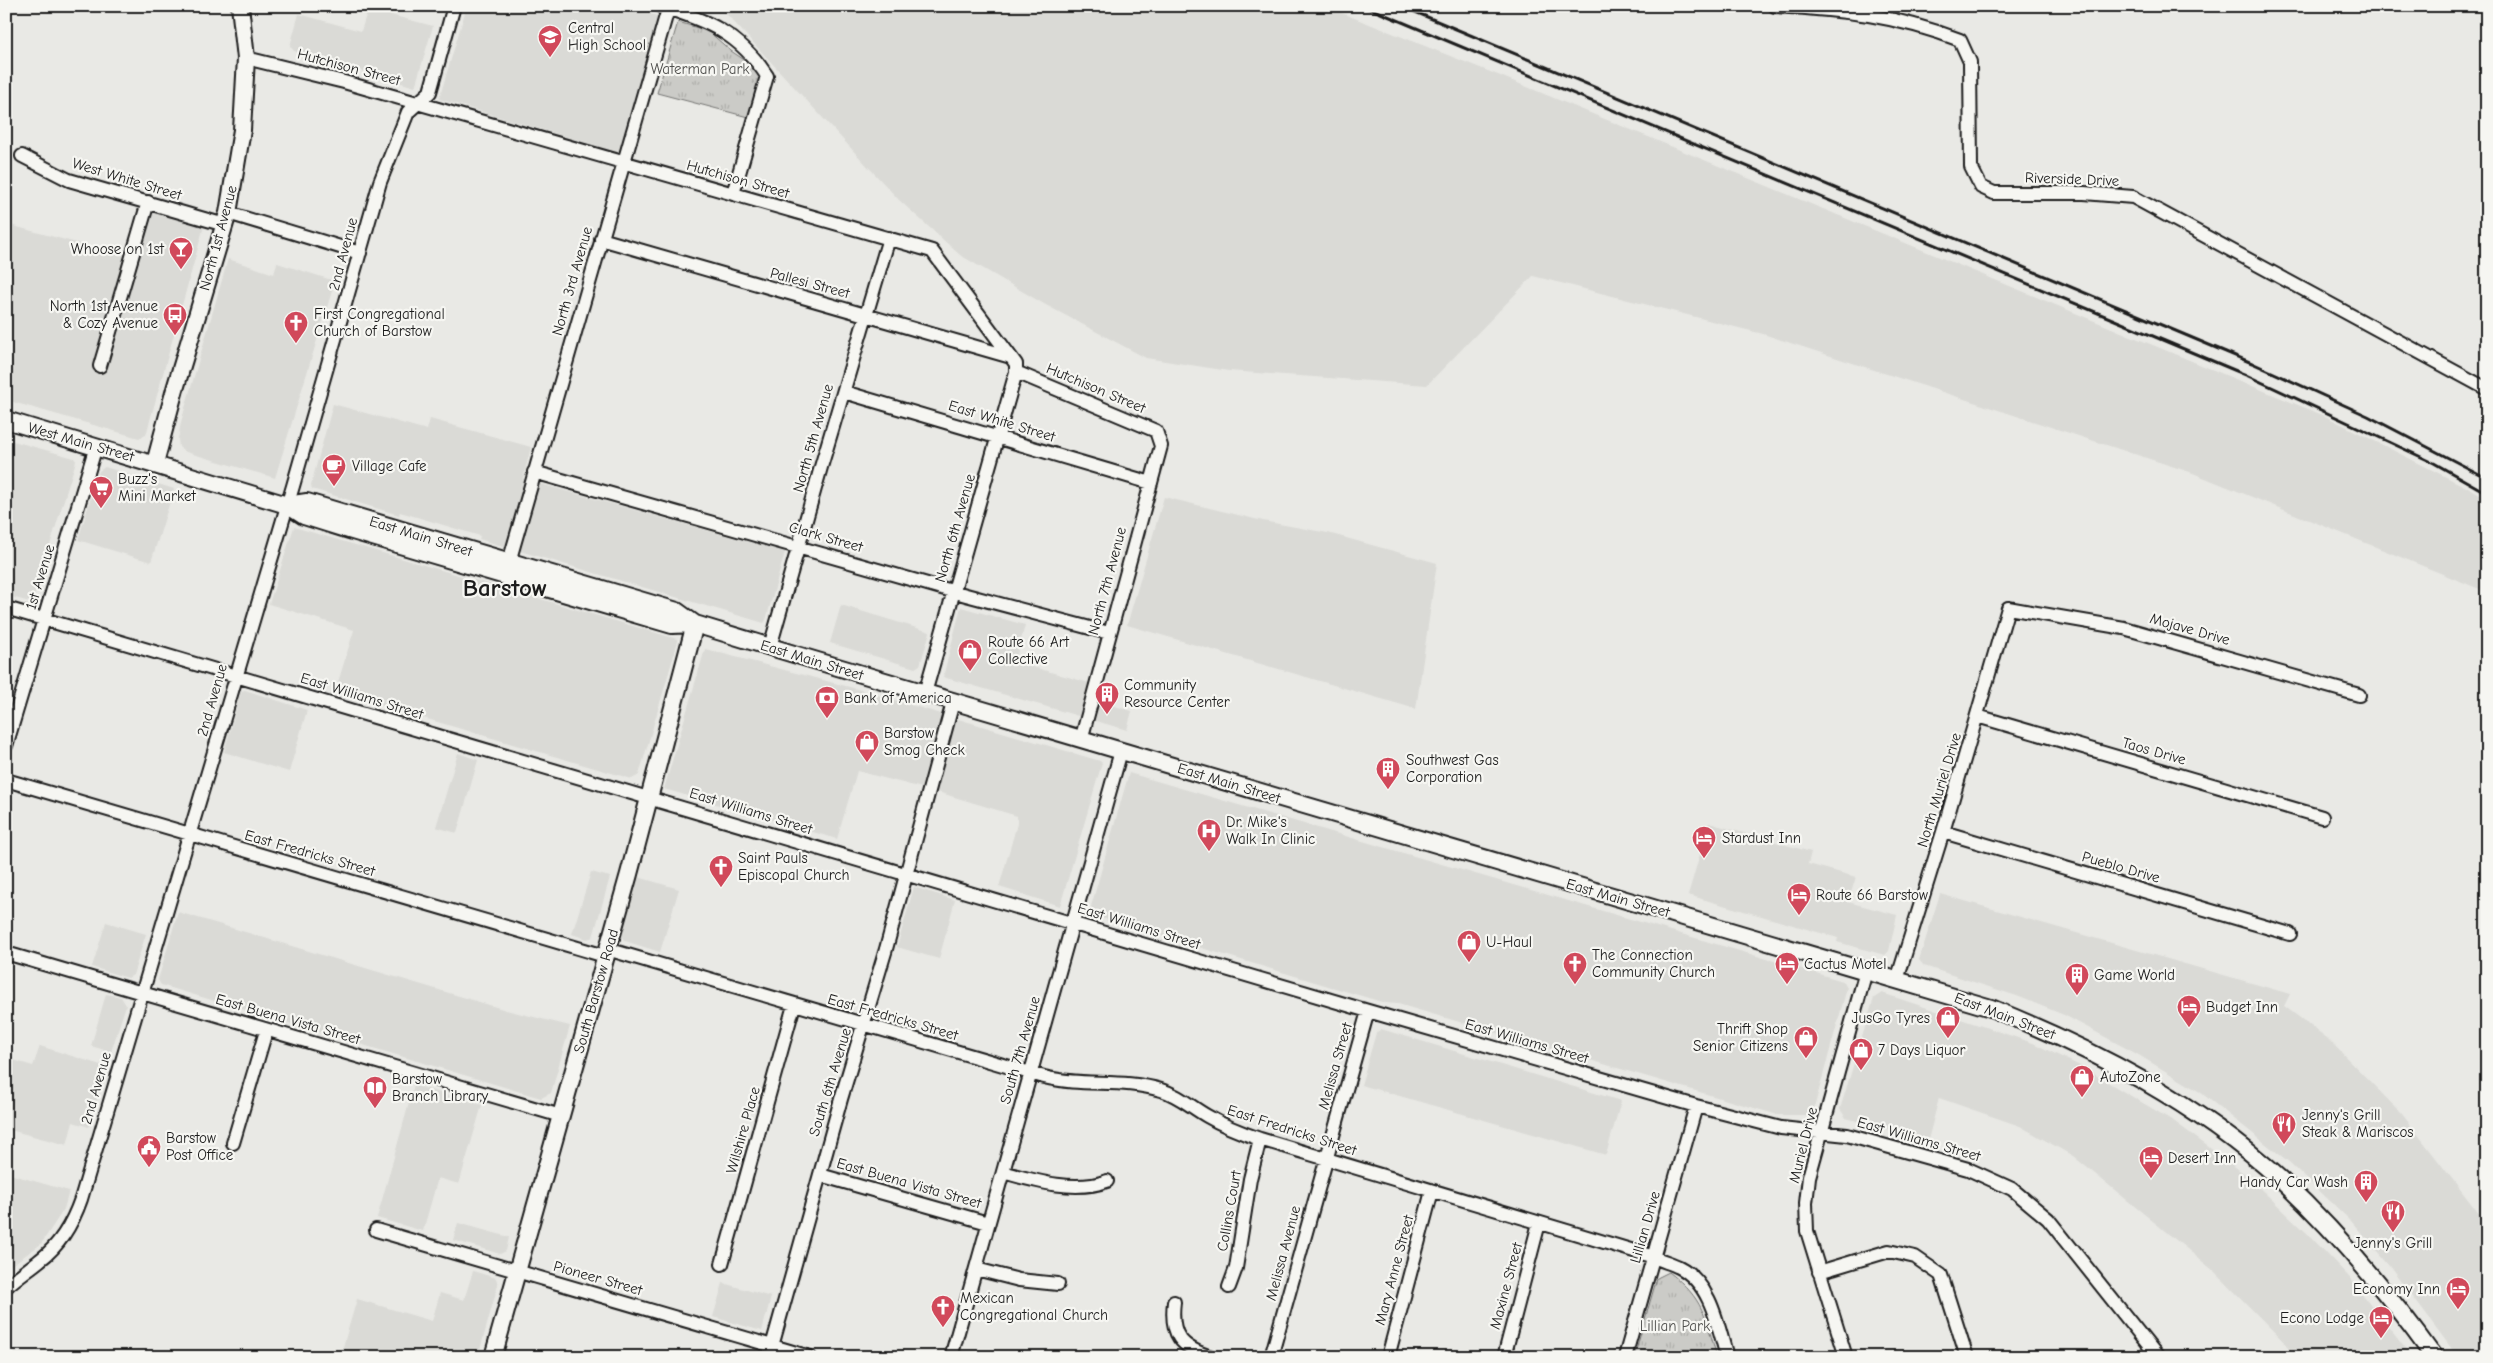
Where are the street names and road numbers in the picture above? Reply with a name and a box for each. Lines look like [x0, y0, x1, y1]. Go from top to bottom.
street label: Hutchison Street [295, 45, 403, 90]
street label: West White Street [70, 154, 185, 204]
street label: Hutchison Street [685, 156, 792, 202]
street label: Riverside Drive [2025, 168, 2120, 190]
street label: North 1st Avenue [195, 183, 241, 293]
street label: 2nd Avenue [325, 215, 361, 292]
street label: North 3rd Avenue [548, 224, 596, 338]
street label: Pallesi Street [768, 264, 853, 302]
street label: Hutchison Street [1044, 359, 1149, 417]
street label: North 5th Avenue [789, 381, 837, 494]
street label: East White Street [946, 396, 1058, 446]
street label: West Main Street [26, 418, 137, 466]
street label: North 6th Avenue [931, 471, 979, 584]
street label: East Main Street [367, 512, 475, 560]
street label: Clark Street [787, 518, 866, 556]
street label: North 7th Avenue [1084, 524, 1130, 637]
street label: 1st Avenue [22, 542, 59, 612]
street label: Mojave Drive [2148, 609, 2233, 649]
street label: East Main Street [758, 636, 866, 684]
street label: 2nd Avenue [193, 661, 231, 738]
street label: East Williams Street [298, 669, 426, 723]
street label: North Muriel Drive [1913, 730, 1965, 849]
street label: Taos Drive [2120, 733, 2188, 769]
street label: East Main Street [1175, 759, 1283, 807]
street label: East Williams Street [687, 784, 815, 838]
street label: East Fredricks Street [243, 826, 378, 880]
street label: Pueblo Drive [2080, 847, 2162, 887]
street label: East Main Street [1564, 875, 1673, 922]
street label: East Williams Street [1075, 899, 1203, 953]
street label: South Barstow Road [570, 927, 622, 1055]
street label: East Main Street [1952, 988, 2059, 1044]
street label: East Buena Vista Street [214, 990, 363, 1048]
street label: East Fredricks Street [826, 990, 961, 1044]
street label: South 7th Avenue [996, 994, 1044, 1106]
street label: East Williams Street [1463, 1015, 1592, 1067]
street label: Melissa Street [1314, 1020, 1356, 1112]
street label: South 6th Avenue [805, 1025, 855, 1138]
street label: 2nd Avenue [77, 1049, 115, 1126]
street label: Wilshire Place [722, 1084, 764, 1176]
street label: East Fredricks Street [1225, 1101, 1360, 1160]
street label: Muriel Drive [1785, 1105, 1821, 1185]
street label: East Williams Street [1855, 1113, 1984, 1165]
street label: East Buena Vista Street [835, 1154, 984, 1212]
street label: Collins Court [1213, 1169, 1245, 1253]
street label: Lillian Drive [1626, 1188, 1664, 1265]
street label: Melissa Avenue [1262, 1203, 1304, 1302]
street label: Mary Anne Street [1371, 1212, 1418, 1327]
street label: Maxine Street [1486, 1240, 1526, 1331]
street label: Pioneer Street [551, 1257, 645, 1299]

